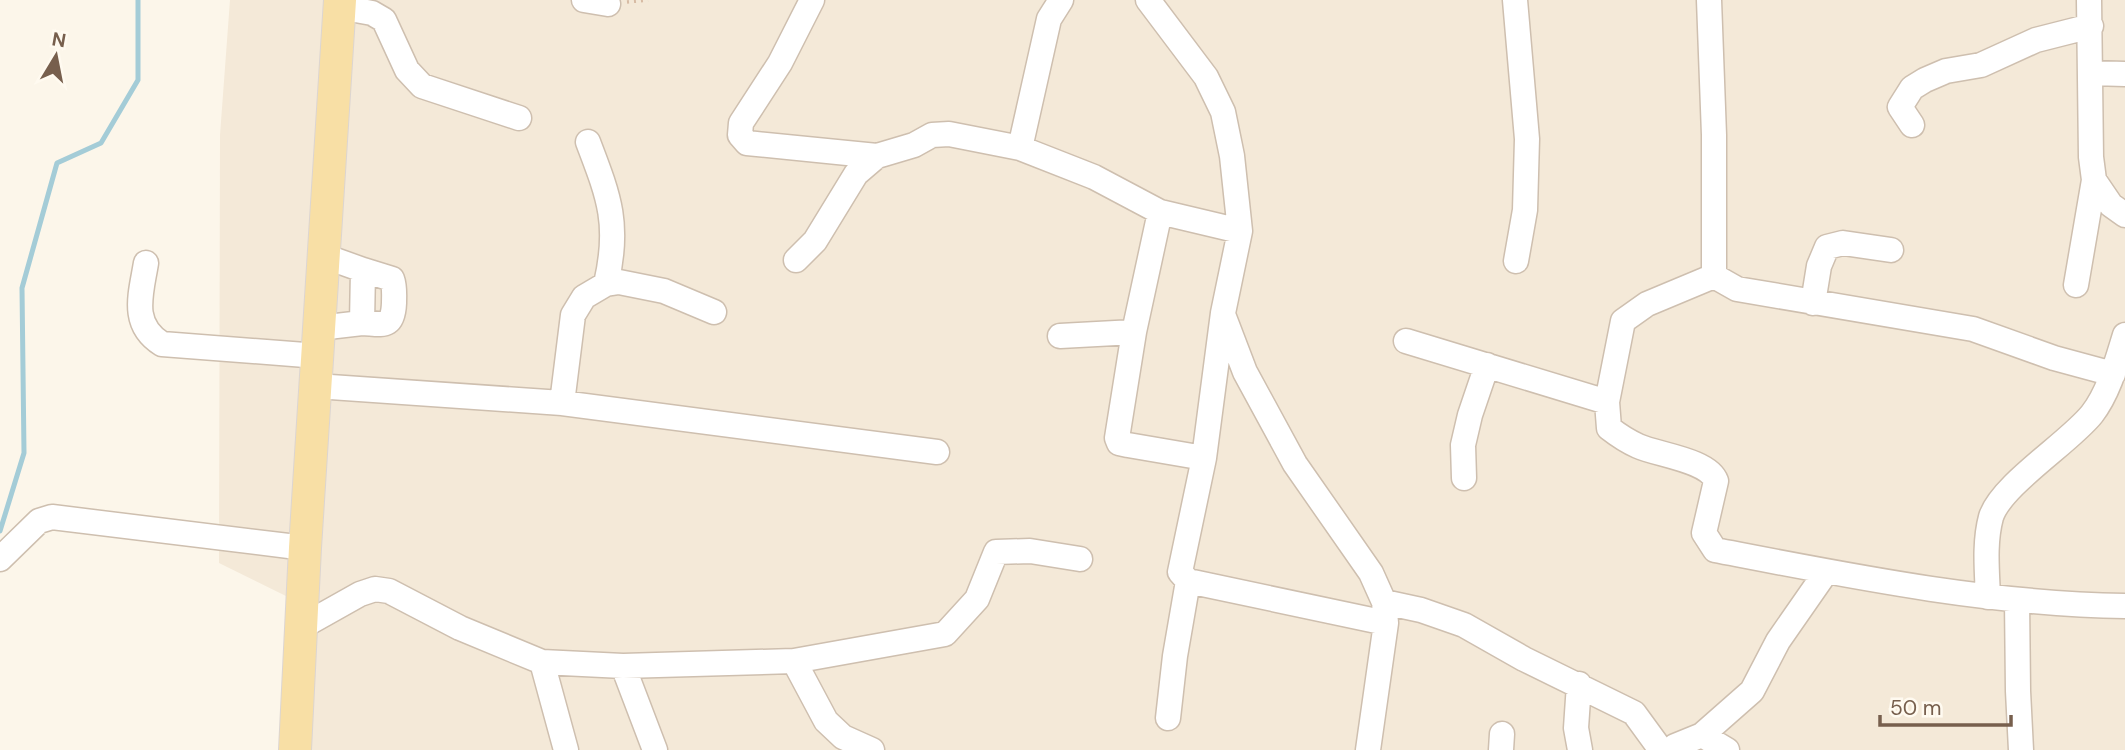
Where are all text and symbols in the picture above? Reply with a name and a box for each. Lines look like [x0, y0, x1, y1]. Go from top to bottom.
north arrow [21, 21, 91, 91]
text: N [50, 26, 68, 53]
scale bar [1880, 684, 2011, 728]
text: 50 m [1890, 694, 1941, 722]

